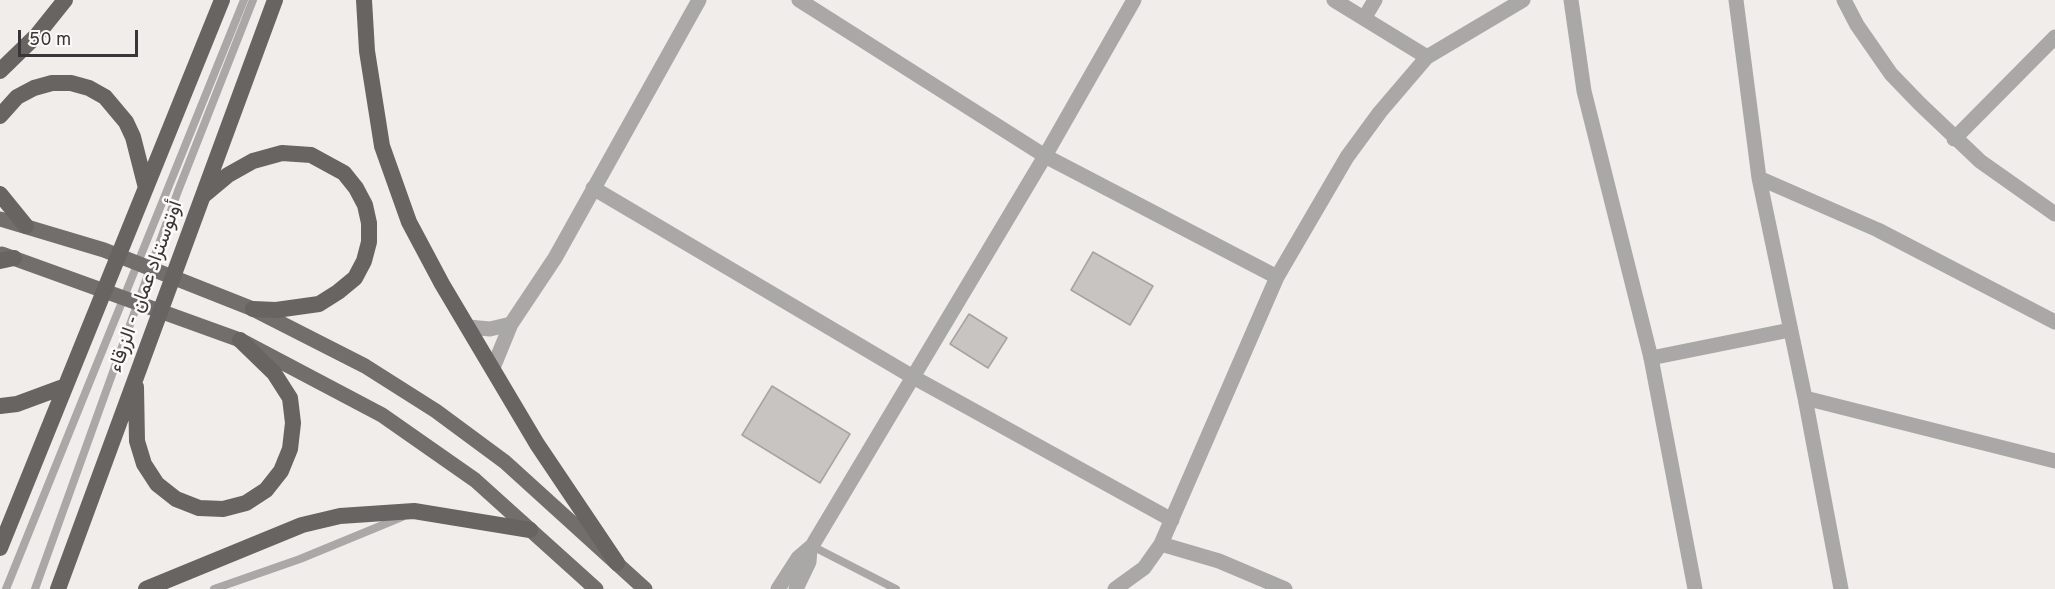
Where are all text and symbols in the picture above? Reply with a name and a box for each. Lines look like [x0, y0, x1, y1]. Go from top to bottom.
scale bar [21, 18, 141, 56]
text: 50 m [29, 29, 71, 52]
street label: أوتوستراد عمان - الزرقاء [105, 198, 189, 376]

